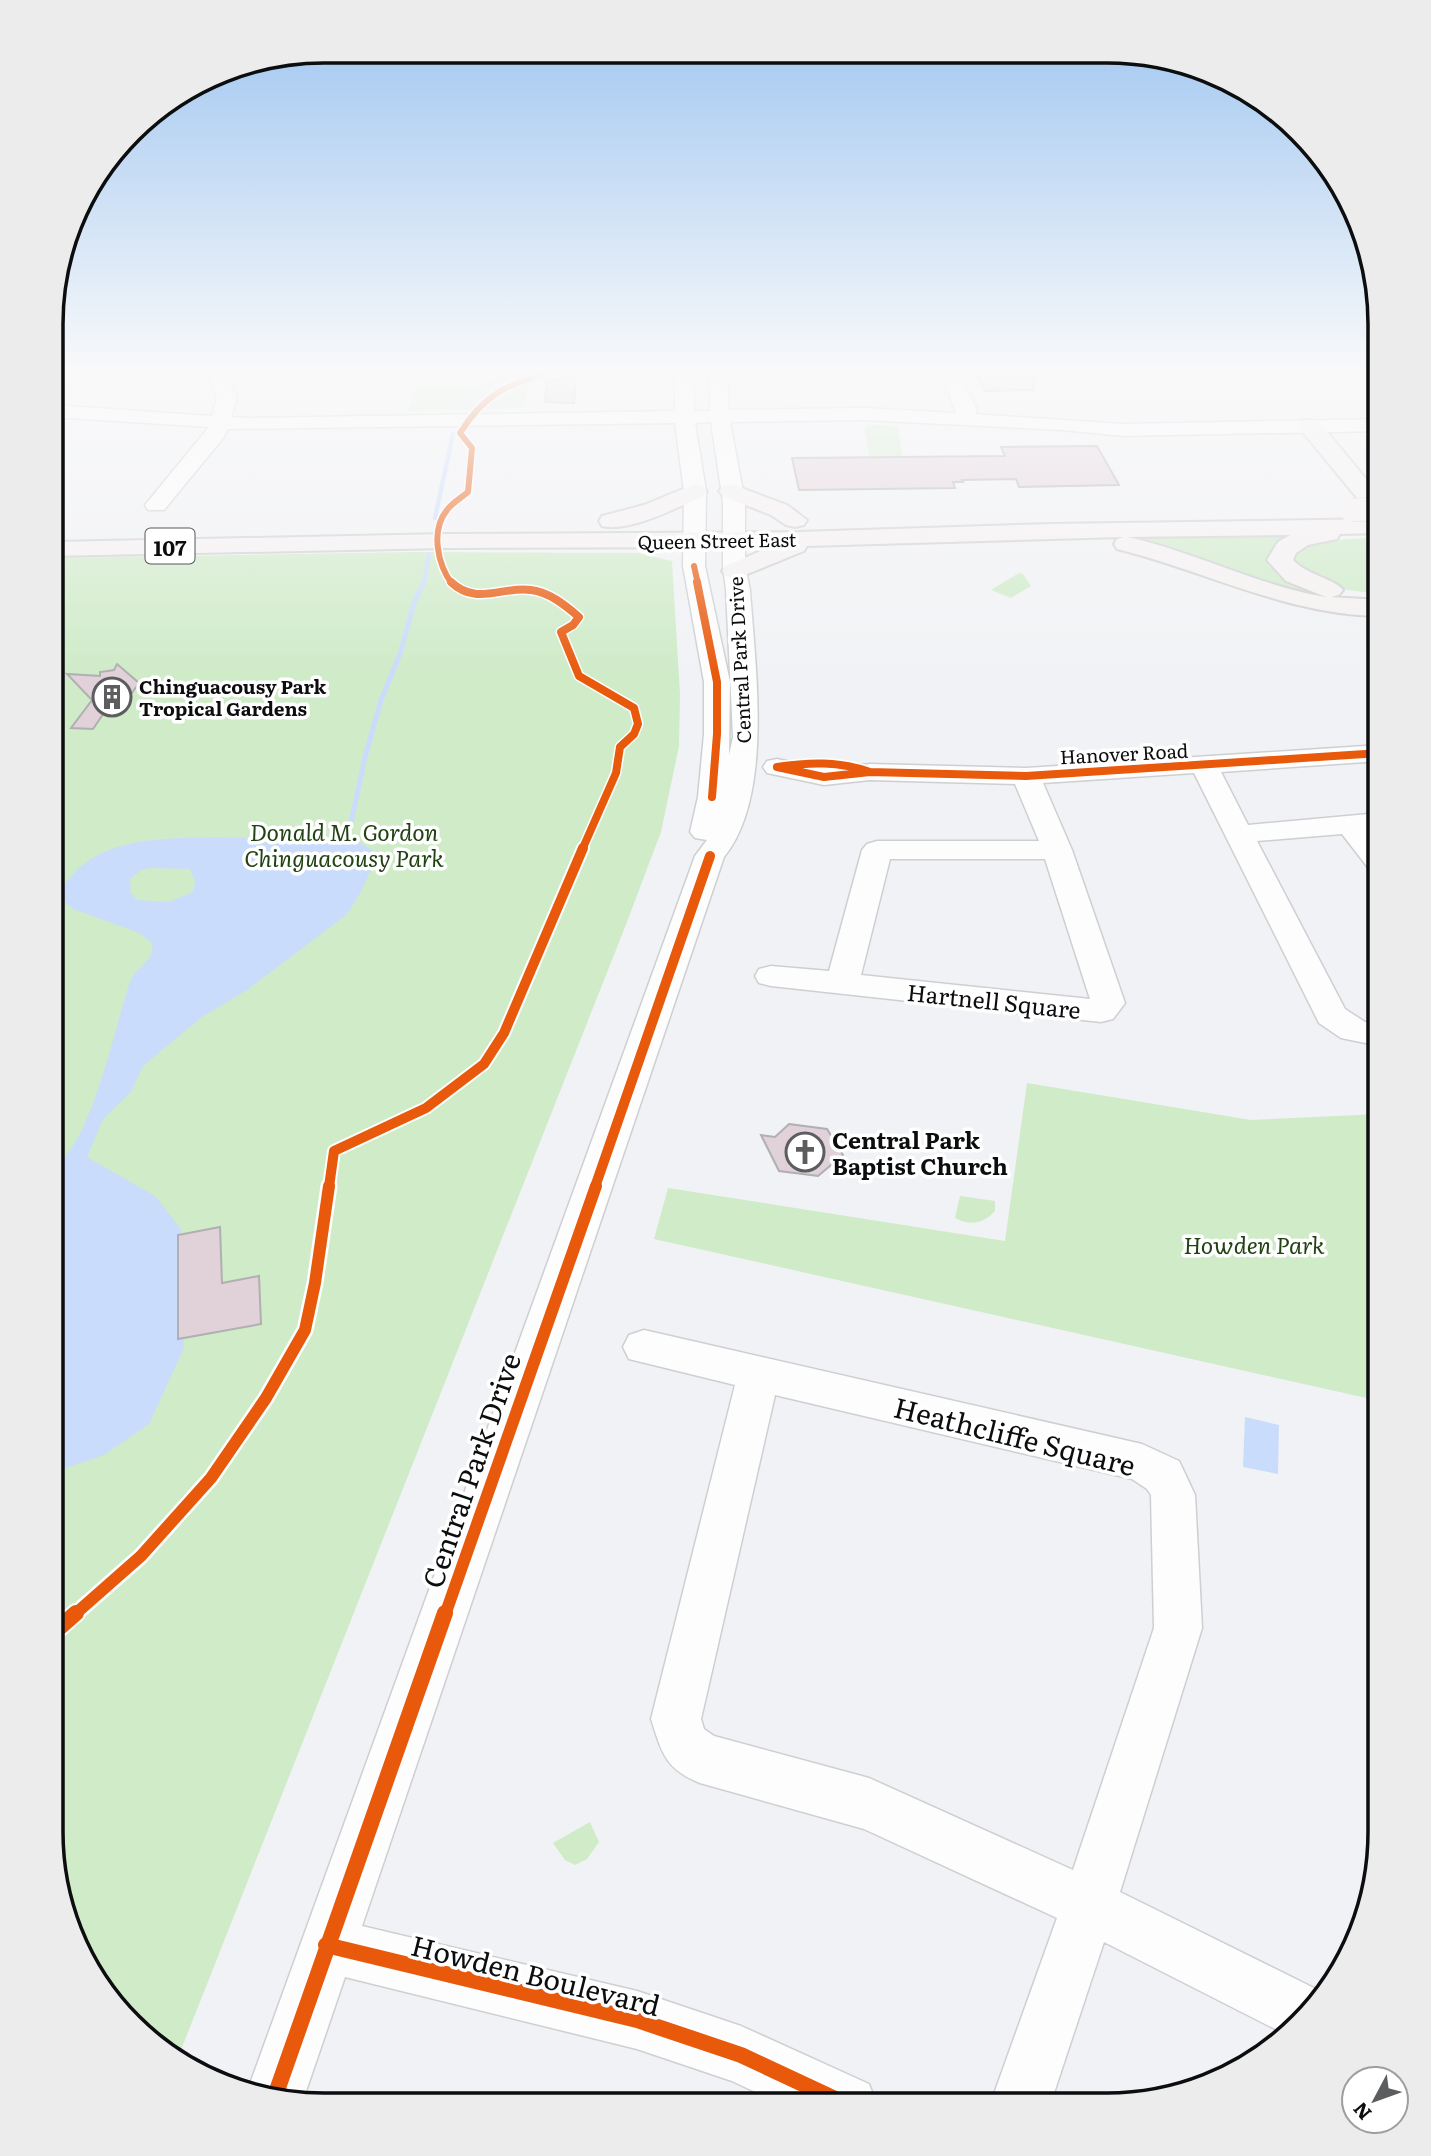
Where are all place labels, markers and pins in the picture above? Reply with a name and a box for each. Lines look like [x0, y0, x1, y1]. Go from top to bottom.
place label: Chinguacousy Park Tropical Gardens [139, 672, 327, 722]
building icon: Chinguacousy Park Tropical Gardens [91, 676, 133, 718]
place label: Central Park Baptist Church [832, 1122, 1008, 1182]
church icon: Central Park Baptist Church [784, 1131, 826, 1173]

